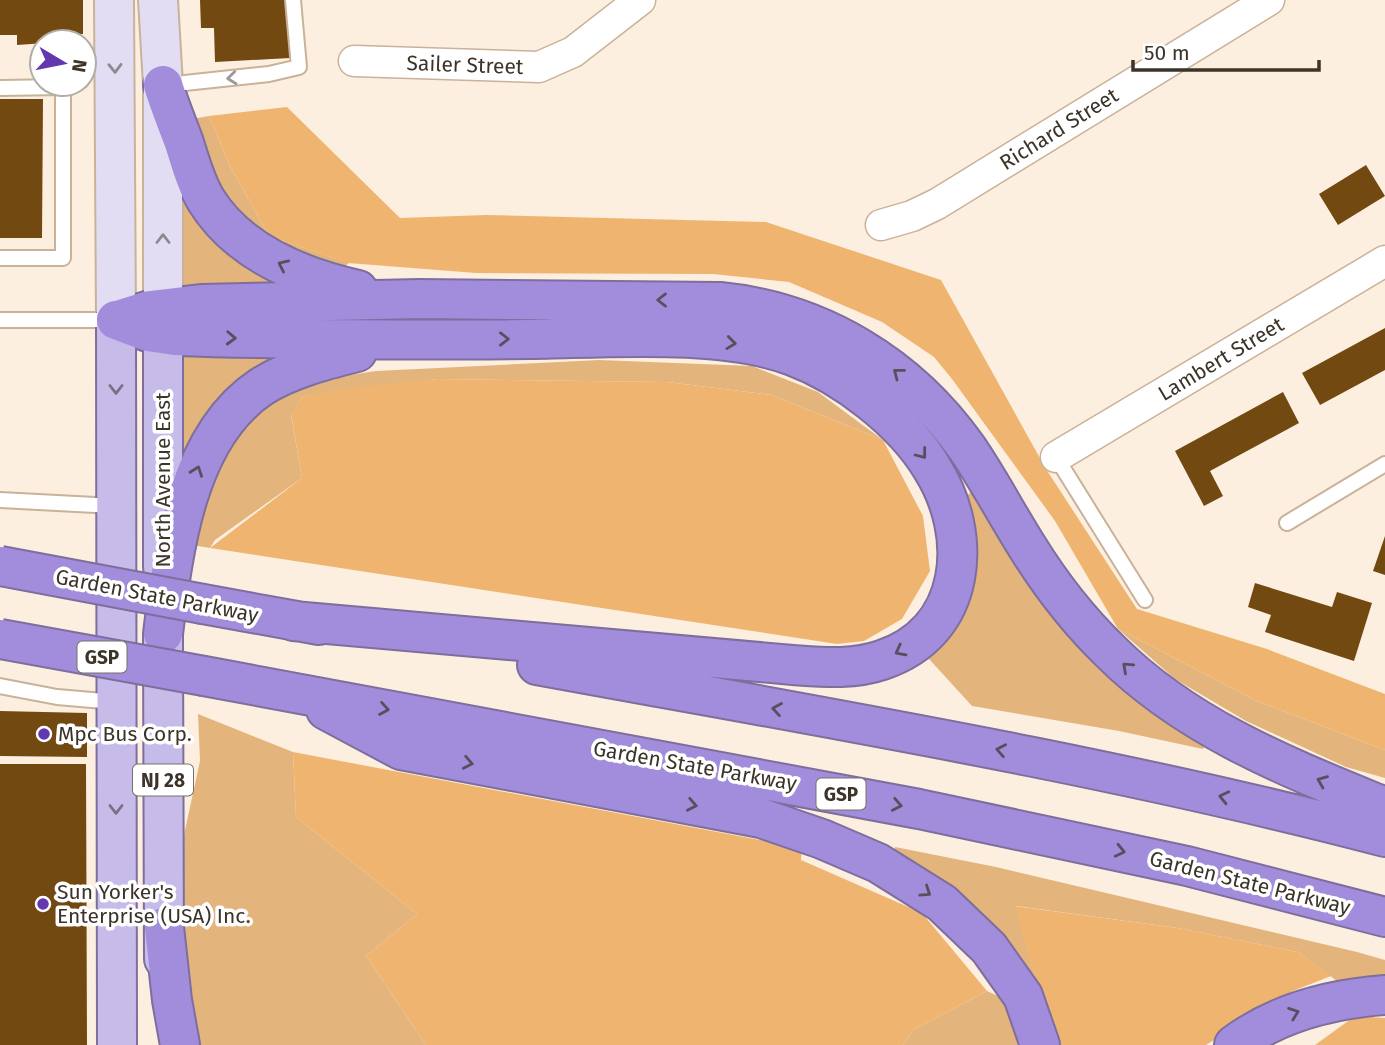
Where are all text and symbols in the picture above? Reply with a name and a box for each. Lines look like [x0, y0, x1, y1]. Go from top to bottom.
north arrow [28, 28, 98, 98]
scale bar [1133, 28, 1318, 72]
text: 50 m [1144, 40, 1190, 66]
street label: Sailer Street [406, 50, 524, 80]
text: N [67, 58, 92, 74]
one-way arrow [107, 63, 123, 74]
one-way arrow [226, 70, 237, 85]
street label: Richard Street [995, 82, 1123, 176]
one-way arrow [155, 233, 171, 244]
one-way arrow [277, 259, 290, 273]
one-way arrow [656, 292, 667, 308]
street label: Lambert Street [1154, 311, 1289, 407]
one-way arrow [226, 330, 237, 345]
one-way arrow [499, 331, 510, 347]
one-way arrow [726, 335, 737, 350]
one-way arrow [893, 369, 906, 381]
one-way arrow [108, 384, 124, 394]
street label: North Avenue East [150, 392, 176, 568]
one-way arrow [914, 446, 927, 459]
one-way arrow [189, 466, 203, 478]
street label: Garden State Parkway [53, 564, 261, 629]
road number: GSP [78, 642, 126, 672]
one-way arrow [895, 643, 908, 657]
one-way arrow [1122, 662, 1135, 675]
one-way arrow [378, 701, 390, 716]
one-way arrow [772, 702, 784, 717]
place label: Mpc Bus Corp. [58, 721, 192, 747]
marker: Mpc Bus Corp. [36, 726, 52, 742]
street label: Garden State Parkway [591, 735, 799, 797]
one-way arrow [995, 744, 1007, 759]
one-way arrow [462, 755, 474, 770]
road number: NJ 28 [133, 764, 193, 796]
one-way arrow [1317, 775, 1329, 789]
road number: GSP [816, 778, 866, 810]
one-way arrow [1218, 791, 1230, 806]
one-way arrow [891, 796, 903, 811]
one-way arrow [686, 797, 698, 812]
one-way arrow [108, 804, 124, 815]
one-way arrow [1113, 843, 1125, 857]
street label: Garden State Parkway [1147, 845, 1354, 921]
place label: Sun Yorker's Enterprise (USA) Inc. [57, 879, 251, 929]
one-way arrow [918, 884, 931, 896]
marker: Sun Yorker's Enterprise (USA) Inc. [35, 896, 51, 912]
one-way arrow [1287, 1007, 1299, 1021]

